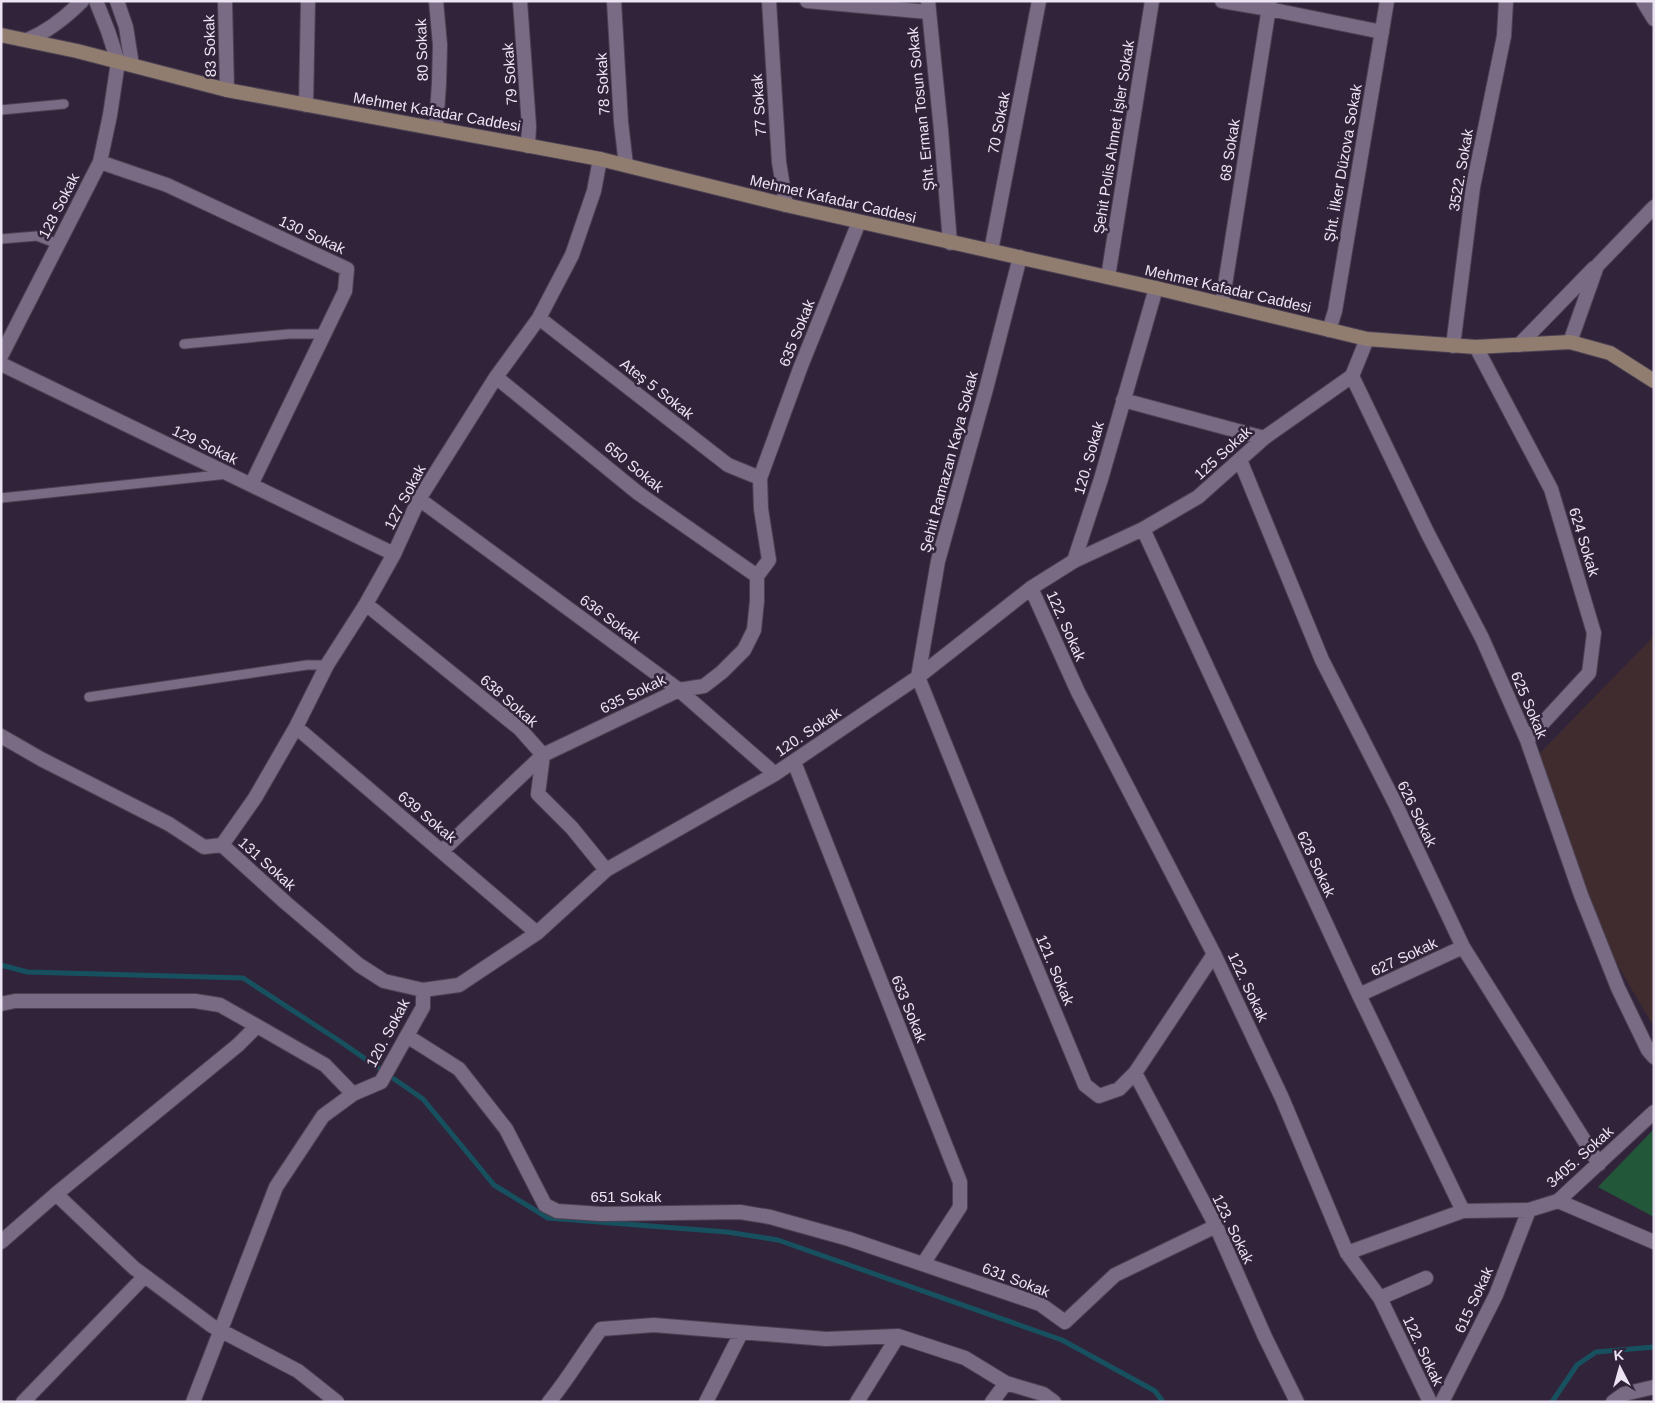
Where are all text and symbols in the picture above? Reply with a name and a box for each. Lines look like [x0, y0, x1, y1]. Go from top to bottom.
street label: 83 Sokak [200, 14, 219, 78]
street label: 80 Sokak [412, 18, 431, 82]
street label: Şht. Erman Tosun Sokak [903, 26, 938, 192]
street label: Şehit Polis Ahmet İşler Sokak [1090, 38, 1137, 235]
street label: 79 Sokak [499, 42, 520, 106]
street label: 78 Sokak [592, 52, 613, 116]
street label: 77 Sokak [748, 73, 769, 137]
street label: Şht. İlker Düzova Sokak [1320, 82, 1365, 243]
street label: Mehmet Kafadar Caddesi [352, 88, 522, 135]
street label: 70 Sokak [984, 90, 1013, 155]
street label: 68 Sokak [1216, 117, 1243, 182]
street label: 3522. Sokak [1445, 127, 1476, 212]
street label: 128 Sokak [35, 170, 82, 241]
street label: Mehmet Kafadar Caddesi [748, 171, 918, 226]
street label: 130 Sokak [276, 212, 348, 257]
street label: Mehmet Kafadar Caddesi [1143, 261, 1313, 316]
street label: 635 Sokak [775, 296, 818, 369]
street label: Ateş 5 Sokak [617, 355, 698, 423]
street label: Şehit Ramazan Kaya Sokak [916, 369, 981, 554]
street label: 120. Sokak [1070, 419, 1107, 496]
street label: 129 Sokak [170, 421, 241, 468]
street label: 125 Sokak [1191, 422, 1255, 483]
street label: 650 Sokak [601, 438, 668, 496]
street label: 127 Sokak [380, 461, 429, 532]
street label: 624 Sokak [1566, 505, 1603, 579]
street label: 122. Sokak [1043, 588, 1090, 664]
street label: 636 Sokak [577, 591, 644, 647]
street label: 625 Sokak [1508, 669, 1551, 741]
street label: 635 Sokak [597, 670, 669, 717]
street label: 638 Sokak [477, 671, 542, 731]
street label: 120. Sokak [772, 703, 844, 760]
street label: 626 Sokak [1394, 778, 1441, 850]
street label: 639 Sokak [395, 787, 460, 846]
street label: 628 Sokak [1294, 828, 1339, 900]
street label: 131 Sokak [235, 834, 300, 894]
street label: 121. Sokak [1033, 932, 1078, 1008]
street label: 627 Sokak [1368, 934, 1440, 979]
street label: 122. Sokak [1225, 949, 1272, 1025]
street label: 633 Sokak [888, 973, 931, 1045]
street label: 120. Sokak [362, 995, 413, 1070]
street label: 3405. Sokak [1543, 1122, 1617, 1191]
street label: 651 Sokak [591, 1188, 662, 1205]
street label: 123. Sokak [1209, 1191, 1258, 1267]
street label: 631 Sokak [980, 1259, 1053, 1300]
street label: 615 Sokak [1451, 1264, 1496, 1336]
street label: 122. Sokak [1400, 1313, 1447, 1389]
north arrow [1595, 1343, 1645, 1393]
text: K [1613, 1347, 1625, 1364]

